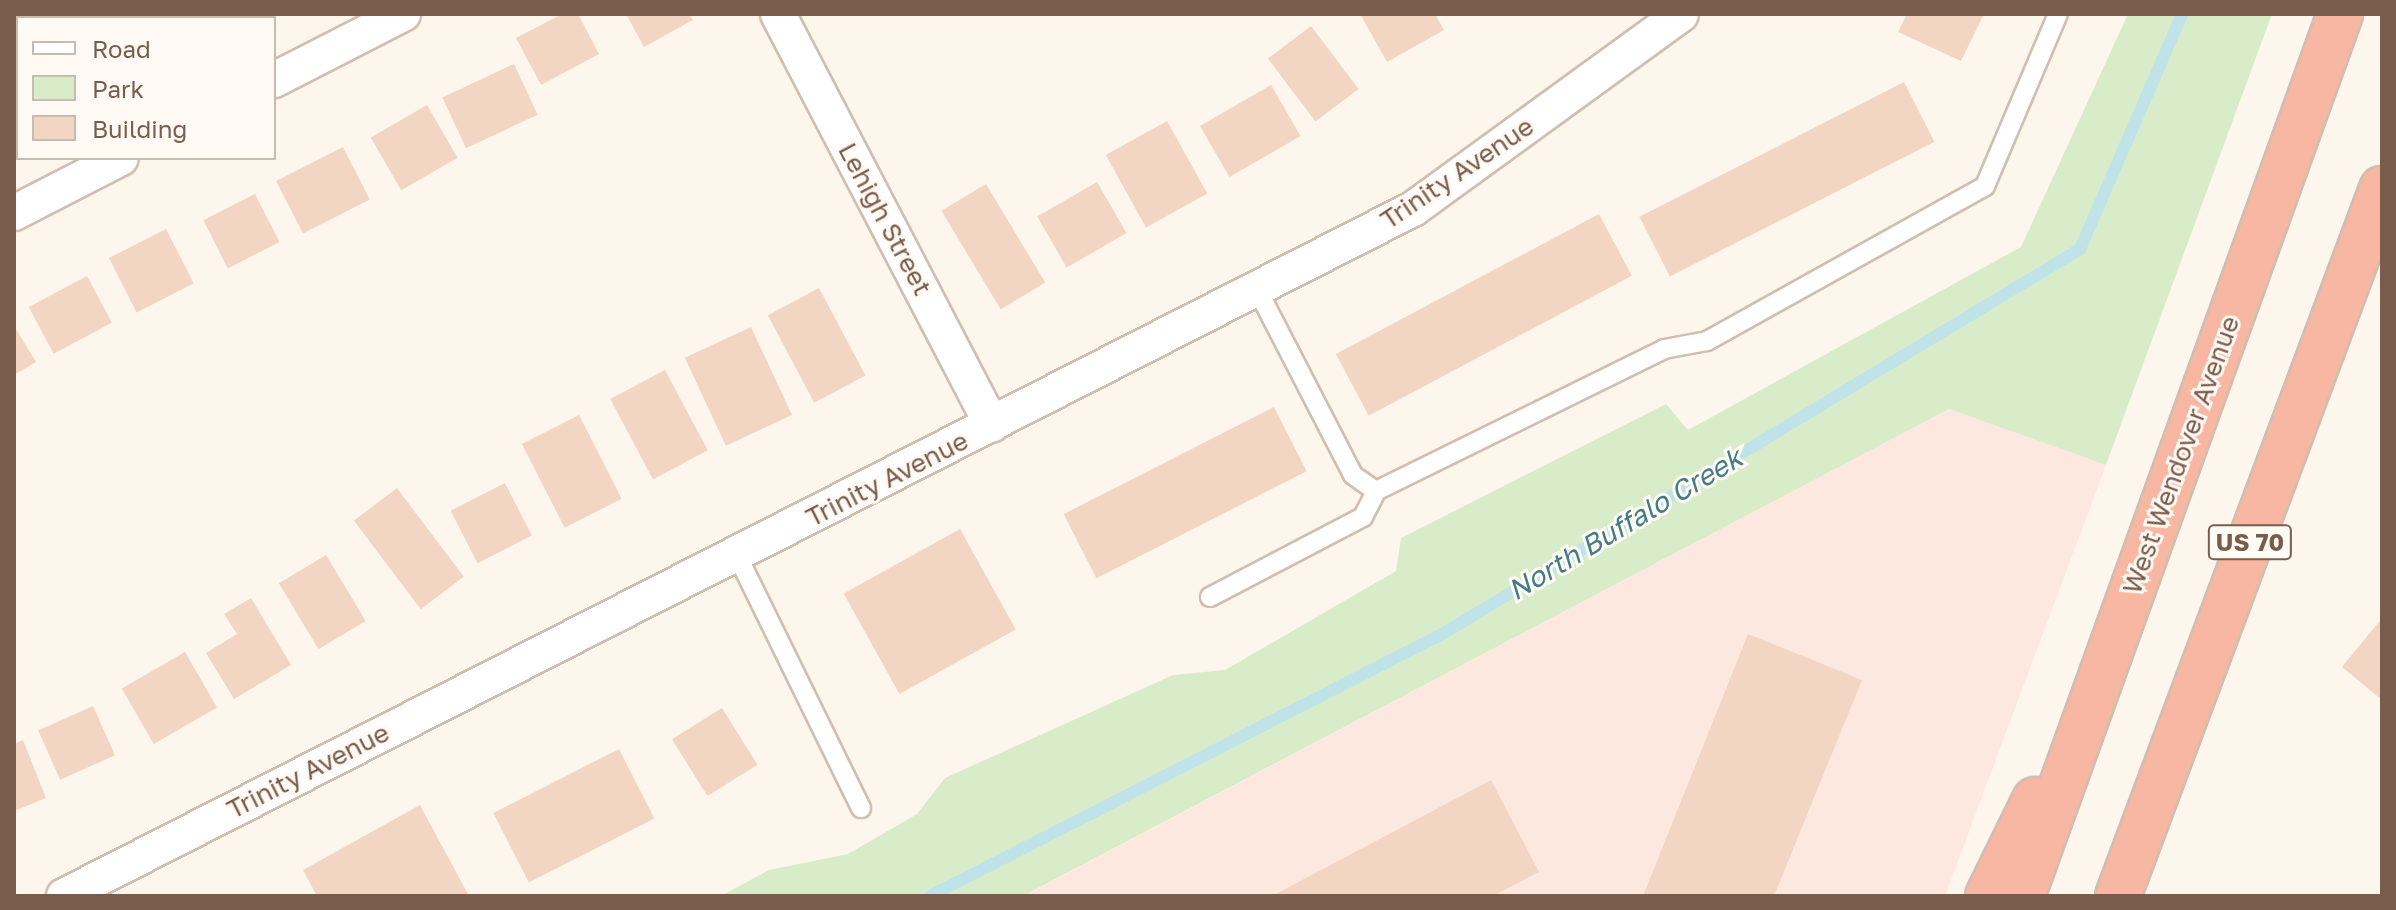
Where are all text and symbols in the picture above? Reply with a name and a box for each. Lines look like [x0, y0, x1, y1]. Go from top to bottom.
legend [16, 16, 276, 160]
text: Road [92, 34, 151, 63]
text: Park [92, 74, 144, 103]
street label: Trinity Avenue [1375, 110, 1539, 236]
text: Building [92, 114, 187, 143]
street label: Lehigh Street [832, 137, 938, 301]
street label: West Wendover Avenue [2116, 312, 2246, 598]
street label: Trinity Avenue [801, 425, 973, 533]
water label: North Buffalo Creek [1502, 441, 1748, 607]
road number: US 70 [2206, 522, 2294, 562]
street label: Trinity Avenue [222, 717, 394, 825]

